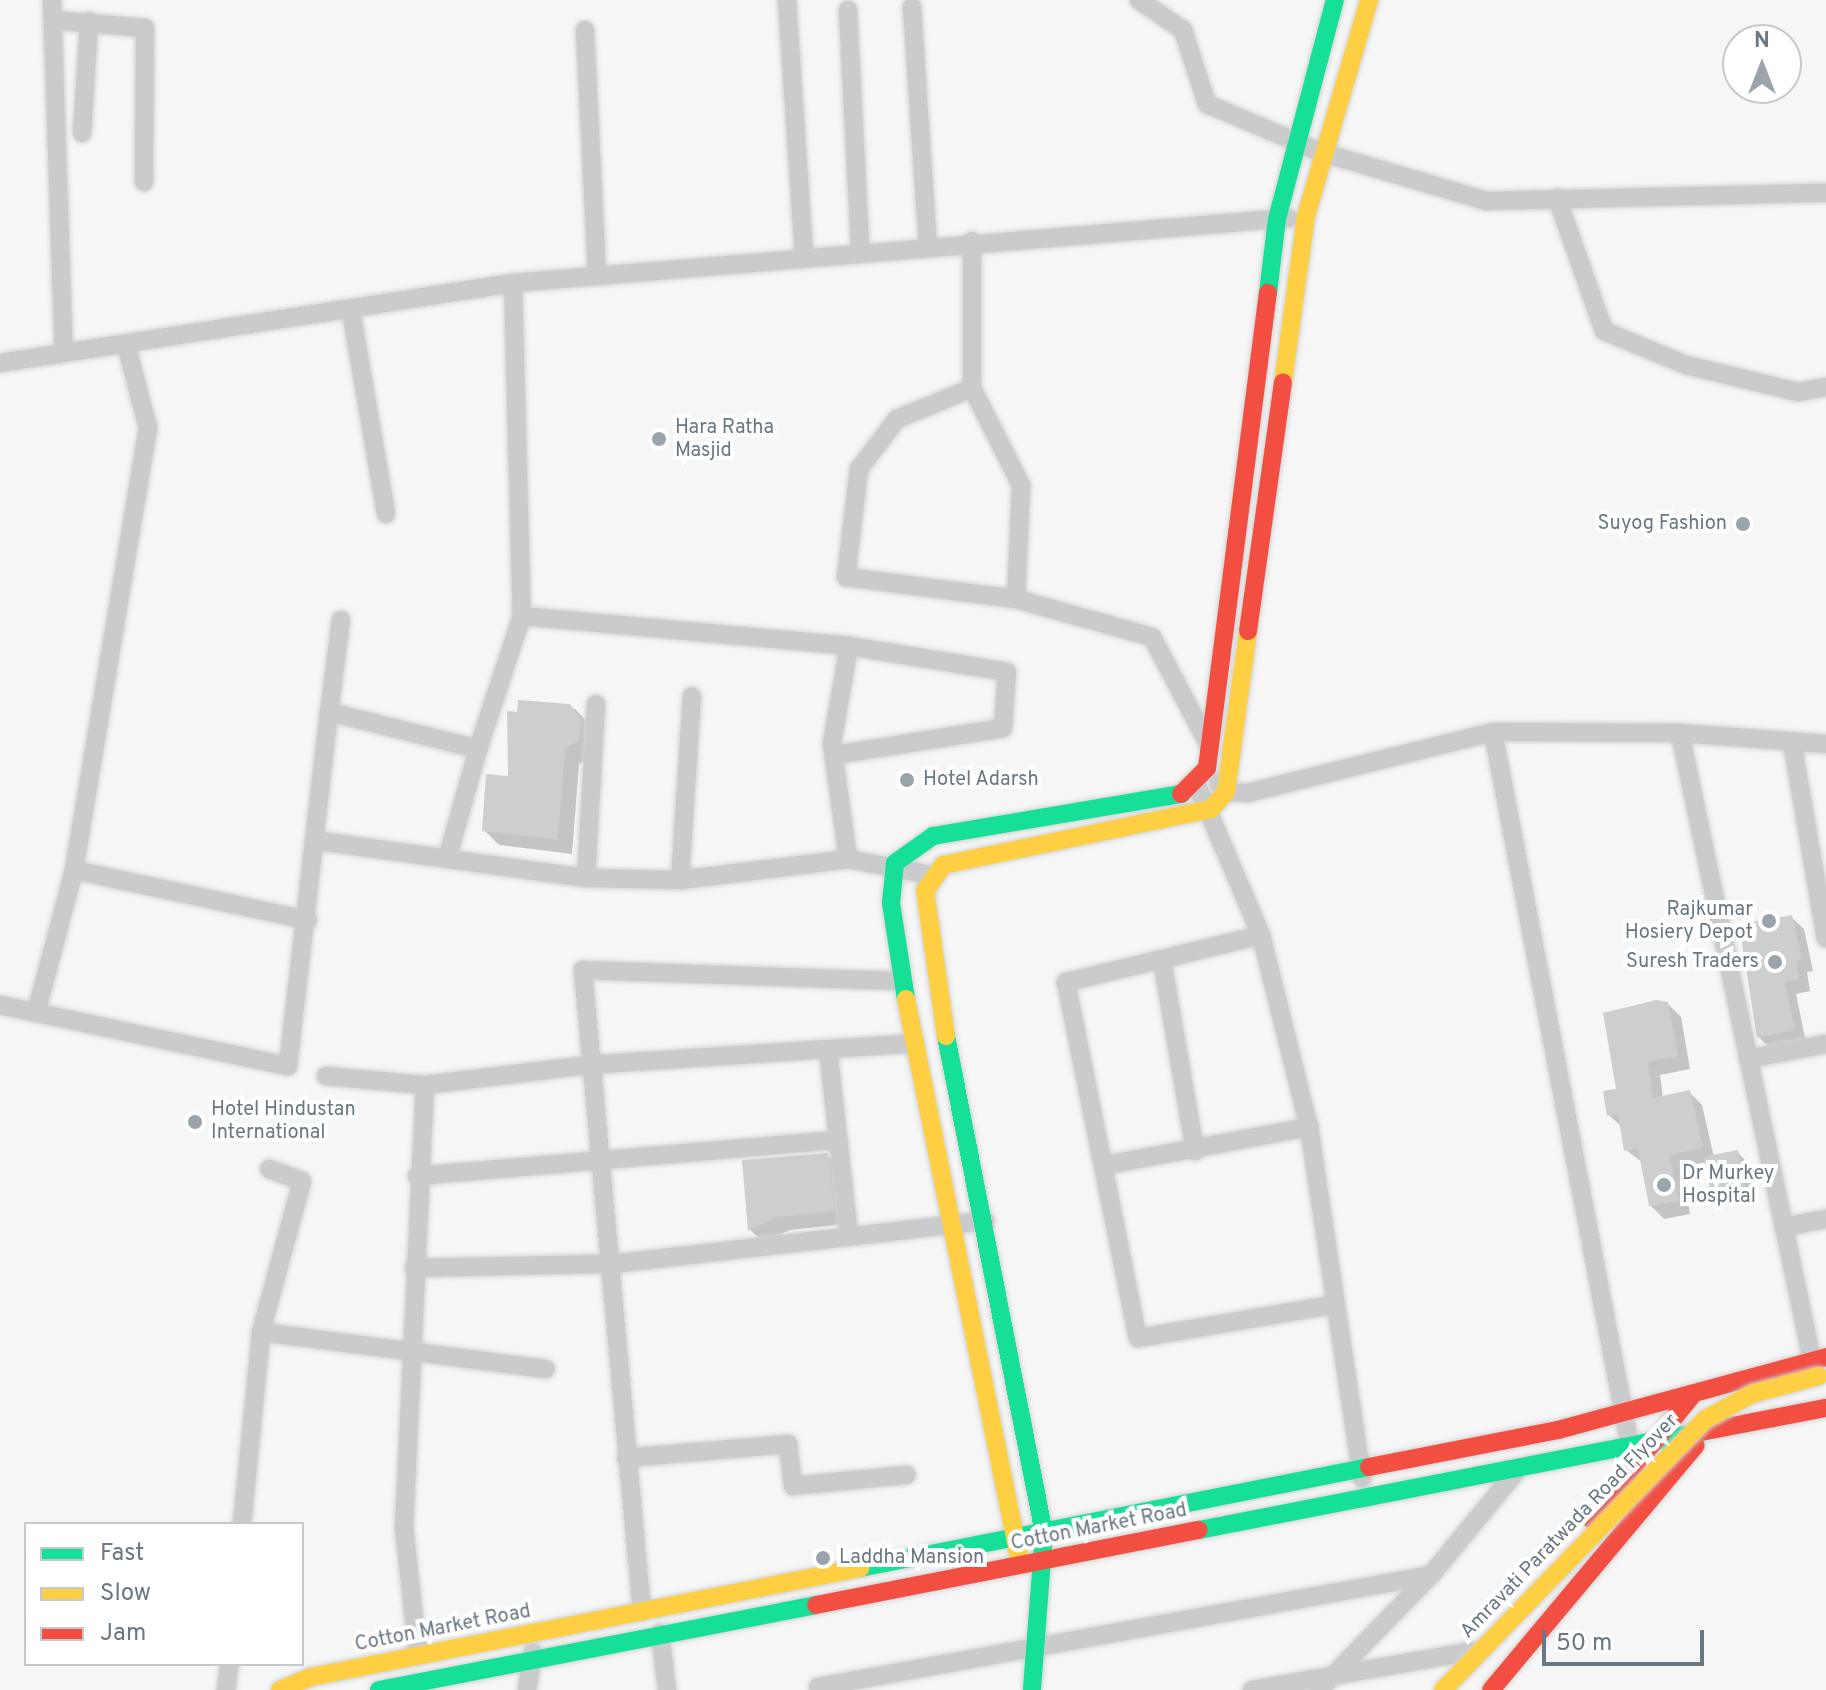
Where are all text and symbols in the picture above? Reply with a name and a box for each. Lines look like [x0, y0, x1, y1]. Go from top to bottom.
north arrow [1722, 24, 1802, 104]
text: N [1754, 28, 1770, 55]
place label: Hara Ratha Masjid [675, 416, 774, 463]
marker: Hara Ratha Masjid [650, 430, 668, 448]
place label: Suyog Fashion [1597, 512, 1727, 536]
marker: Suyog Fashion [1734, 515, 1752, 533]
place label: Hotel Adarsh [923, 768, 1040, 792]
marker: Hotel Adarsh [898, 771, 916, 789]
place label: Rajkumar Hosiery Depot [1625, 898, 1753, 945]
marker: Rajkumar Hosiery Depot [1760, 912, 1778, 930]
place label: Suresh Traders [1625, 950, 1759, 974]
marker: Suresh Traders [1766, 953, 1784, 971]
place label: Hotel Hindustan International [211, 1098, 356, 1145]
marker: Hotel Hindustan International [186, 1113, 204, 1131]
place label: Dr Murkey Hospital [1682, 1162, 1774, 1209]
marker: Dr Murkey Hospital [1653, 1174, 1675, 1196]
street label: Amravati Paratwada Road Flyover [1456, 1410, 1684, 1644]
street label: Cotton Market Road [1009, 1499, 1189, 1557]
legend [24, 1522, 304, 1666]
text: Fast [100, 1539, 144, 1569]
place label: Laddha Mansion [839, 1546, 984, 1570]
marker: Laddha Mansion [814, 1549, 832, 1567]
text: Slow [100, 1579, 151, 1609]
street label: Cotton Market Road [353, 1600, 533, 1658]
scale bar [1546, 1614, 1708, 1664]
text: Jam [100, 1619, 146, 1649]
text: 50 m [1556, 1629, 1612, 1659]

